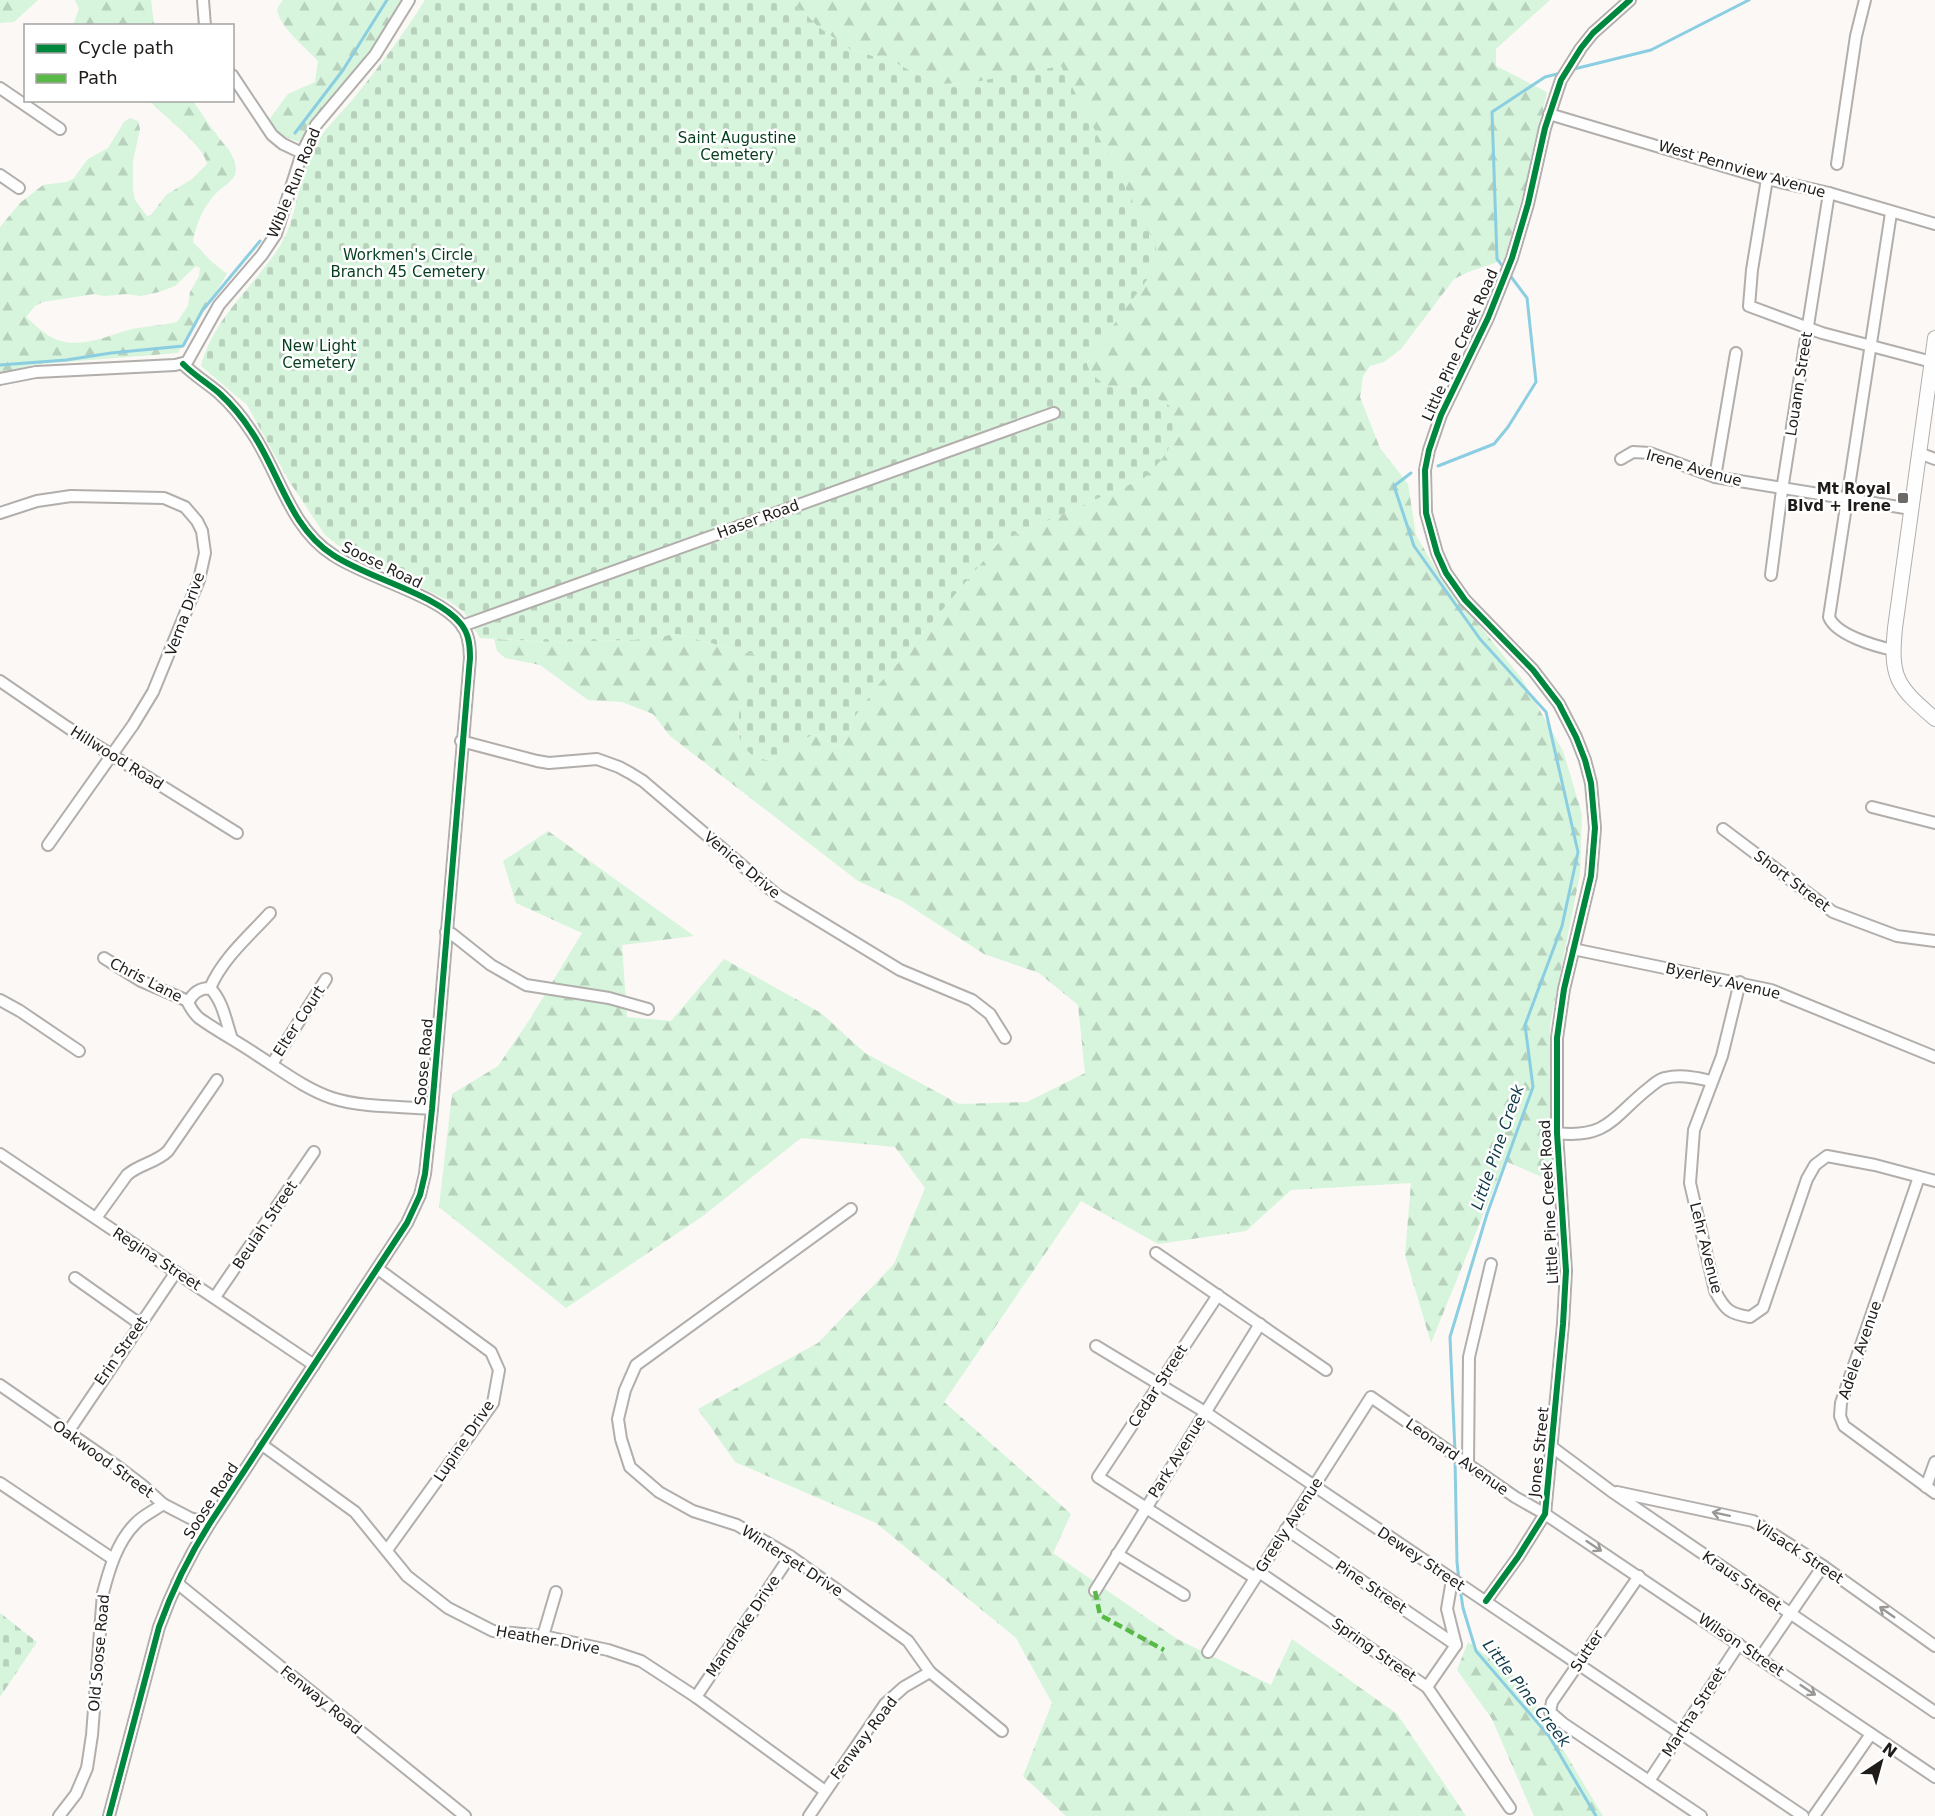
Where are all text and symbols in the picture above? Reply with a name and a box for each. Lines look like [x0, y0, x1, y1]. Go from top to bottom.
legend [24, 24, 234, 102]
text: Cycle path [78, 37, 174, 58]
text: Path [78, 67, 118, 88]
street label: Wible Run Road [264, 125, 324, 241]
park label: Saint Augustine Cemetery [678, 129, 796, 164]
street label: West Pennview Avenue [1656, 136, 1828, 202]
park label: Workmen's Circle Branch 45 Cemetery [330, 246, 486, 281]
street label: Little Pine Creek Road [1418, 266, 1502, 424]
street label: Louann Street [1782, 330, 1816, 437]
park label: New Light Cemetery [282, 337, 357, 372]
street label: Irene Avenue [1644, 446, 1744, 490]
place label: Mt Royal Blvd + Irene [1787, 480, 1891, 515]
marker: Mt Royal Blvd + Irene [1896, 491, 1910, 505]
street label: Haser Road [714, 496, 802, 542]
street label: Soose Road [339, 538, 425, 592]
street label: Verna Drive [162, 570, 208, 658]
street label: Hillwood Road [67, 722, 167, 794]
street label: Venice Drive [700, 828, 784, 902]
street label: Short Street [1750, 847, 1834, 916]
street label: Chris Lane [107, 954, 185, 1006]
street label: Byerley Avenue [1664, 959, 1782, 1003]
street label: Elter Court [269, 982, 329, 1060]
street label: Soose Road [411, 1018, 437, 1106]
water label: Little Pine Creek [1467, 1081, 1528, 1212]
street label: Little Pine Creek Road [1536, 1119, 1562, 1285]
street label: Beulah Street [229, 1177, 301, 1272]
street label: Lehr Avenue [1686, 1200, 1726, 1296]
street label: Regina Street [109, 1224, 205, 1294]
street label: Adele Avenue [1835, 1299, 1885, 1401]
street label: Erin Street [91, 1313, 151, 1389]
street label: Cedar Street [1125, 1341, 1191, 1431]
street label: Lupine Drive [430, 1397, 498, 1485]
street label: Jones Street [1525, 1406, 1553, 1499]
street label: Park Avenue [1145, 1413, 1209, 1501]
street label: Leonard Avenue [1402, 1415, 1512, 1499]
street label: Oakwood Street [49, 1416, 157, 1502]
street label: Soose Road [180, 1459, 242, 1543]
street label: Greely Avenue [1252, 1474, 1326, 1576]
one-way arrow [1712, 1508, 1731, 1519]
street label: Vilsack Street [1751, 1517, 1847, 1588]
street label: Winterset Drive [738, 1522, 846, 1600]
street label: Dewey Street [1374, 1523, 1468, 1595]
one-way arrow [1585, 1540, 1602, 1553]
street label: Kraus Street [1699, 1547, 1785, 1615]
street label: Pine Street [1332, 1557, 1410, 1617]
street label: Mandrake Drive [702, 1572, 784, 1680]
street label: Old Soose Road [85, 1594, 113, 1712]
one-way arrow [1880, 1606, 1896, 1618]
street label: Wilson Street [1695, 1610, 1787, 1680]
street label: Spring Street [1328, 1614, 1420, 1686]
street label: Heather Drive [495, 1622, 601, 1658]
street label: Sutter [1567, 1626, 1608, 1675]
water label: Little Pine Creek [1479, 1636, 1575, 1751]
street label: Fenway Road [277, 1662, 365, 1738]
street label: Martha Street [1658, 1664, 1730, 1760]
one-way arrow [1799, 1684, 1815, 1696]
street label: Fenway Road [827, 1693, 901, 1783]
north arrow [1851, 1732, 1911, 1792]
text: N [1879, 1739, 1901, 1762]

